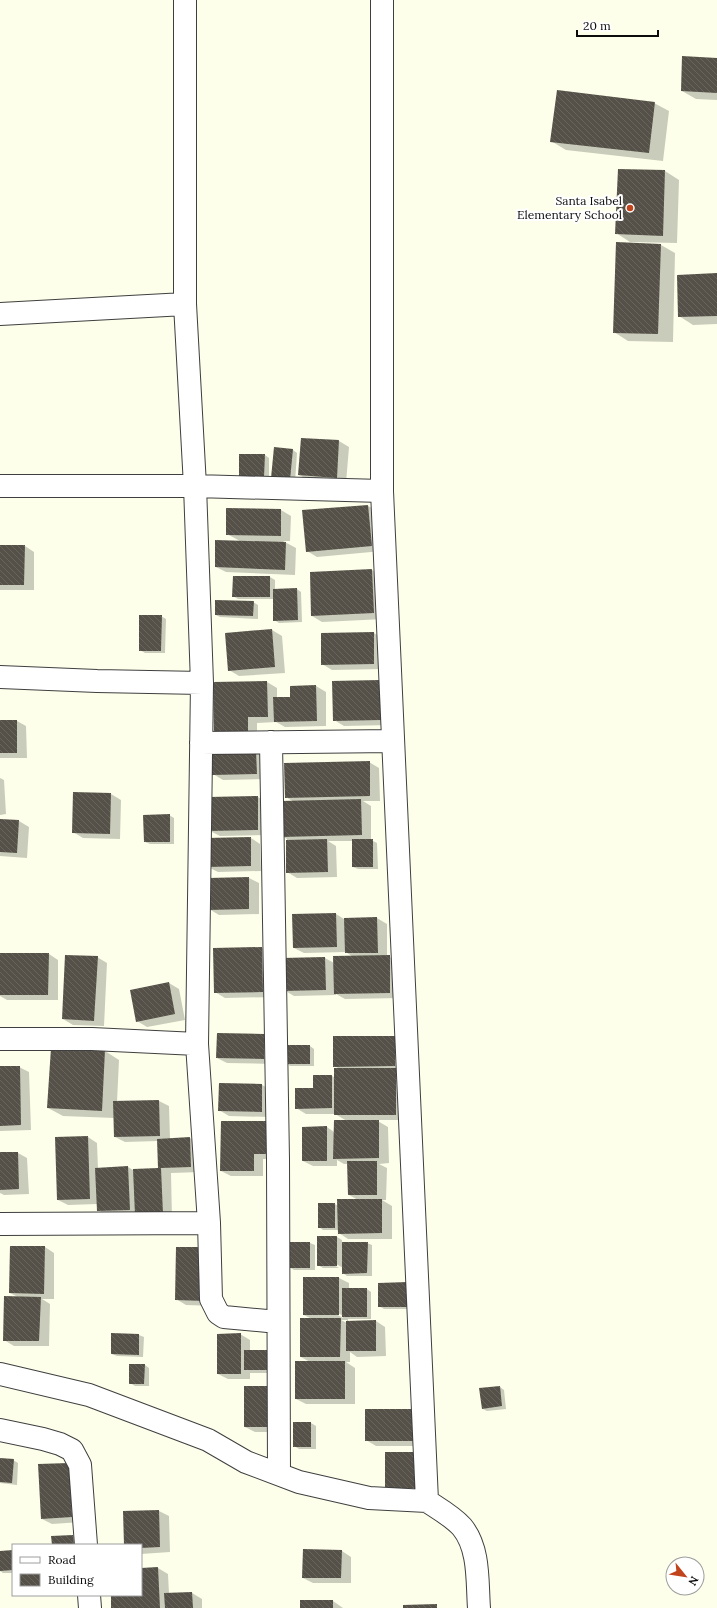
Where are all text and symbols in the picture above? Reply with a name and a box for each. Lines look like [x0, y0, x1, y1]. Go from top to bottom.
scale bar [577, 12, 658, 38]
text: 20 m [583, 18, 611, 33]
place label: Santa Isabel Elementary School [517, 193, 622, 222]
marker: Santa Isabel Elementary School [625, 203, 635, 213]
legend [12, 1544, 142, 1596]
text: Road [48, 1552, 76, 1567]
north arrow [665, 1556, 705, 1596]
text: Building [48, 1572, 94, 1587]
text: N [685, 1574, 702, 1589]

